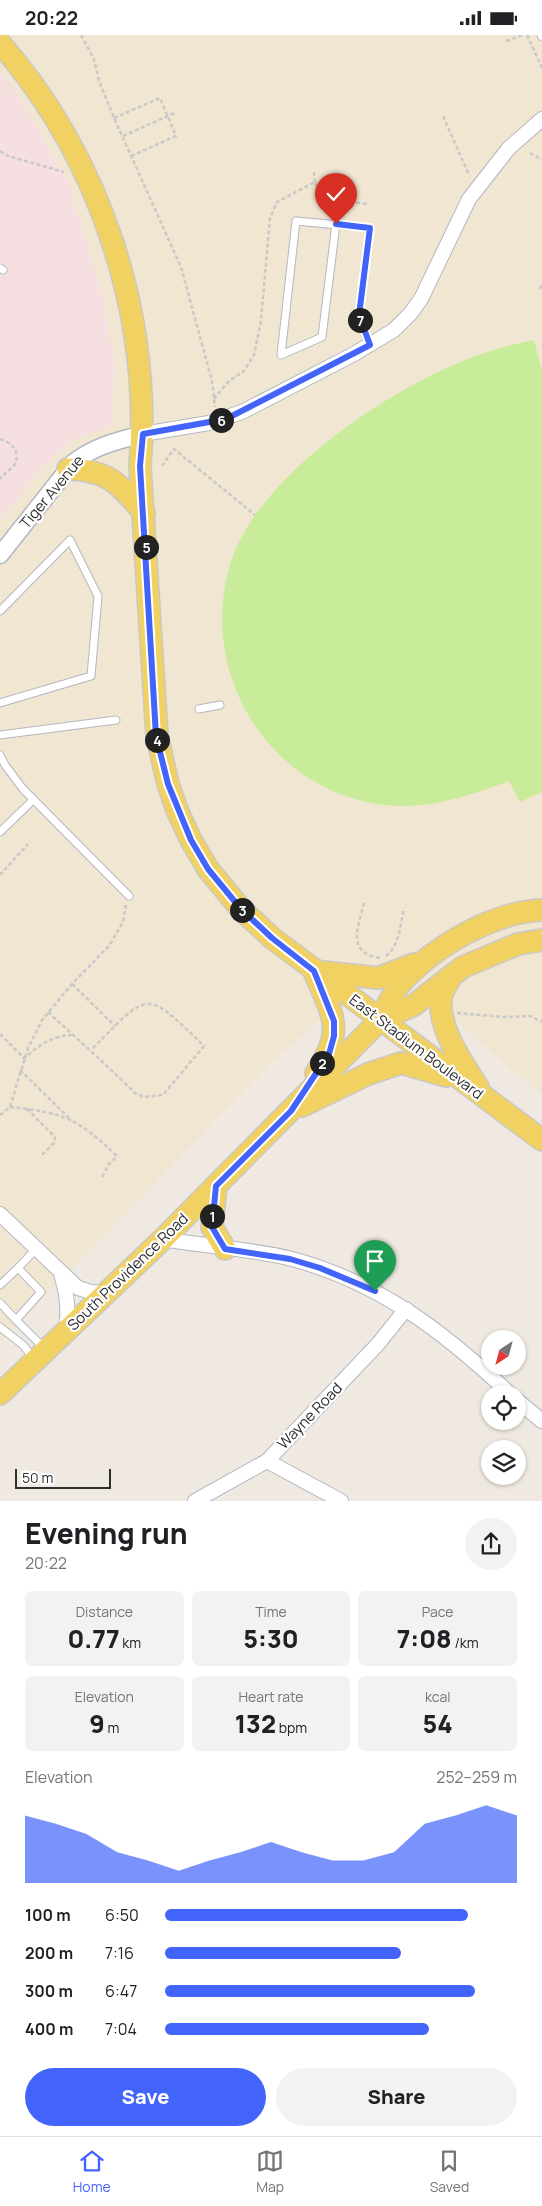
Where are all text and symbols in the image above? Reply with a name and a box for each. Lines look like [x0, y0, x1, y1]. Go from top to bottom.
text: 20:22 [25, 5, 78, 31]
pin [315, 173, 357, 224]
icon: check [322, 180, 350, 208]
pin: 7 [348, 307, 372, 333]
text: 7 [357, 311, 364, 330]
pin: 6 [208, 407, 234, 433]
text: 6 [217, 411, 226, 430]
street label: Tiger Avenue [15, 450, 89, 533]
pin: 5 [134, 535, 158, 559]
text: 5 [142, 538, 151, 557]
pin: 4 [144, 727, 170, 753]
text: 4 [153, 731, 162, 750]
pin: 3 [230, 897, 254, 923]
text: 3 [238, 901, 247, 920]
street label: East Stadium Boulevard [345, 989, 488, 1104]
pin: 2 [310, 1051, 334, 1075]
text: 2 [318, 1054, 327, 1073]
pin: 1 [200, 1203, 224, 1229]
text: 1 [209, 1207, 216, 1226]
street label: South Providence Road [63, 1208, 193, 1335]
pin [354, 1240, 396, 1291]
icon: arrive [361, 1247, 389, 1275]
north arrow [481, 1330, 526, 1375]
map controls [481, 1330, 526, 1485]
street label: Wayne Road [272, 1378, 347, 1454]
button: locate [481, 1385, 526, 1430]
button: layers [481, 1440, 526, 1485]
scale bar [15, 1466, 111, 1489]
text: 50 m [22, 1468, 53, 1487]
text: Evening run [25, 1514, 188, 1552]
button: share [465, 1518, 517, 1570]
text: 20:22 [25, 1552, 67, 1574]
text: Distance [76, 1602, 133, 1621]
text: Time [255, 1602, 287, 1621]
text: Pace [422, 1602, 453, 1621]
text: 0.77 [67, 1621, 120, 1656]
text: 5:30 [243, 1621, 299, 1656]
text: 7:08 [397, 1621, 452, 1656]
text: km [120, 1633, 141, 1652]
text: /km [452, 1633, 479, 1652]
text: Elevation [75, 1687, 134, 1706]
text: Heart rate [239, 1687, 303, 1706]
text: kcal [425, 1687, 450, 1706]
text: 9 [89, 1706, 105, 1741]
text: 132 [235, 1706, 276, 1741]
text: 54 [423, 1706, 453, 1741]
text: m [105, 1718, 119, 1737]
text: bpm [276, 1718, 307, 1737]
text: Elevation [25, 1766, 93, 1788]
text: 252–259 m [436, 1766, 517, 1788]
text: 100 m [25, 1904, 71, 1926]
text: 6:50 [105, 1904, 139, 1926]
text: 200 m [25, 1942, 73, 1964]
text: 7:16 [105, 1942, 134, 1964]
text: 300 m [25, 1980, 73, 2002]
text: 6:47 [105, 1980, 137, 2002]
text: 400 m [25, 2018, 73, 2040]
text: 7:04 [105, 2018, 137, 2040]
button: Save [25, 2068, 266, 2126]
button: Share [276, 2068, 517, 2126]
tab: Home [73, 2147, 111, 2196]
tab: Map [256, 2147, 284, 2196]
tab: Saved [430, 2147, 469, 2196]

